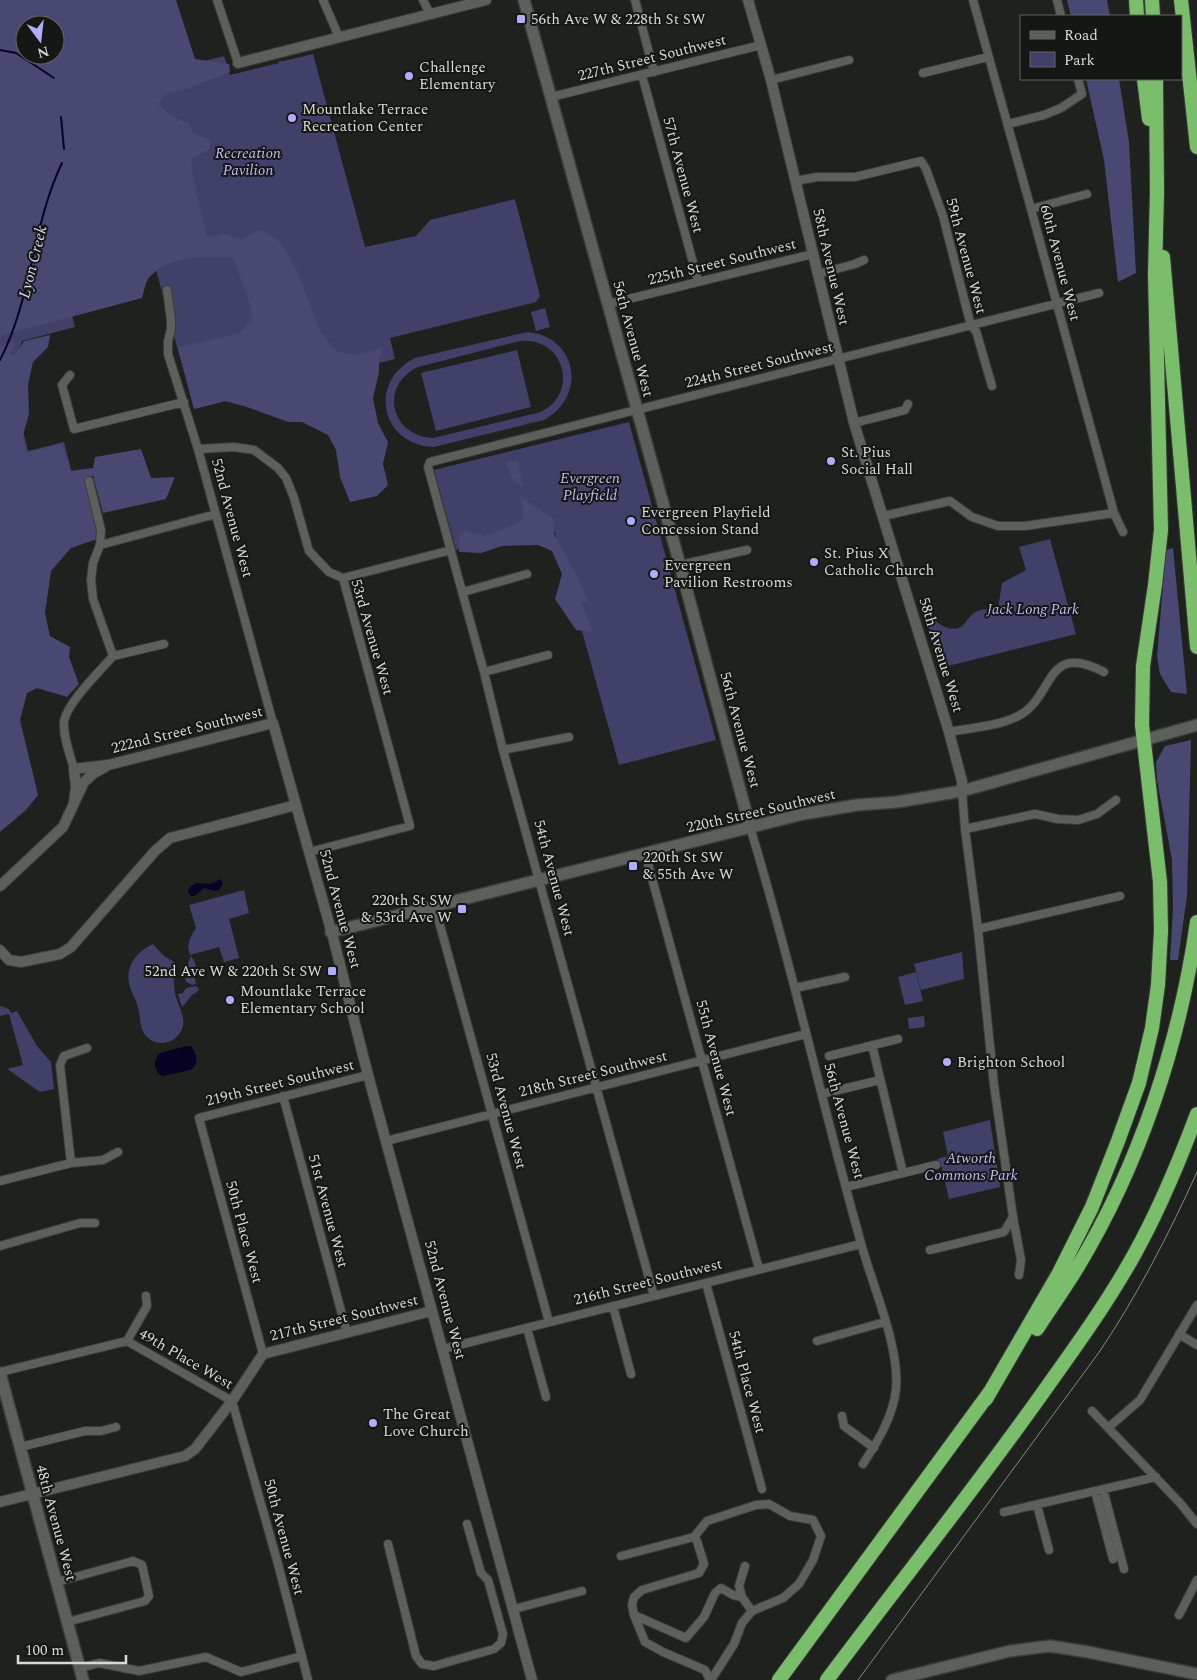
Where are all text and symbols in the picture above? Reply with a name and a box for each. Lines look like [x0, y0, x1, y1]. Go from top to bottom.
place label: 56th Ave W & 228th St SW [531, 8, 706, 31]
marker: 56th Ave W & 228th St SW [515, 13, 527, 25]
north arrow [15, 15, 65, 65]
legend [1020, 15, 1182, 80]
text: Road [1064, 24, 1098, 47]
street label: 227th Street Southwest [575, 28, 729, 88]
text: N [35, 40, 51, 64]
text: Park [1064, 49, 1095, 72]
place label: Challenge Elementary [419, 56, 496, 96]
marker: Challenge Elementary [403, 70, 415, 82]
place label: Mountlake Terrace Recreation Center [302, 98, 428, 138]
marker: Mountlake Terrace Recreation Center [286, 112, 298, 124]
street label: 57th Avenue West [656, 114, 710, 236]
park label: Recreation Pavilion [215, 142, 281, 182]
street label: 59th Avenue West [939, 195, 993, 317]
street label: 60th Avenue West [1033, 202, 1087, 324]
street label: 58th Avenue West [806, 206, 856, 328]
water label: Lyon Creek [12, 222, 54, 301]
street label: 225th Street Southwest [645, 232, 799, 292]
street label: 56th Avenue West [606, 278, 660, 400]
street label: 224th Street Southwest [682, 335, 836, 395]
place label: St. Pius Social Hall [841, 441, 913, 481]
marker: St. Pius Social Hall [825, 455, 837, 467]
street label: 52nd Avenue West [205, 456, 259, 580]
park label: Evergreen Playfield [560, 467, 620, 507]
place label: Evergreen Playfield Concession Stand [641, 501, 771, 541]
marker: Evergreen Playfield Concession Stand [625, 515, 637, 527]
place label: St. Pius X Catholic Church [824, 542, 935, 582]
place label: Evergreen Pavilion Restrooms [664, 554, 793, 594]
marker: St. Pius X Catholic Church [808, 556, 820, 568]
marker: Evergreen Pavilion Restrooms [648, 568, 660, 580]
street label: 53rd Avenue West [344, 576, 400, 698]
street label: 58th Avenue West [913, 595, 969, 715]
park label: Jack Long Park [986, 598, 1079, 621]
street label: 56th Avenue West [713, 669, 767, 791]
street label: 222nd Street Southwest [109, 700, 265, 760]
street label: 220th Street Southwest [684, 783, 838, 839]
street label: 54th Avenue West [527, 817, 581, 939]
place label: 220th St SW & 55th Ave W [643, 846, 734, 886]
street label: 52nd Avenue West [313, 847, 367, 971]
marker: 220th St SW & 55th Ave W [627, 860, 639, 872]
place label: 220th St SW & 53rd Ave W [361, 889, 452, 929]
marker: 220th St SW & 53rd Ave W [456, 903, 468, 915]
place label: 52nd Ave W & 220th St SW [144, 960, 322, 983]
marker: 52nd Ave W & 220th St SW [326, 965, 338, 977]
place label: Mountlake Terrace Elementary School [240, 980, 366, 1020]
marker: Mountlake Terrace Elementary School [224, 994, 236, 1006]
street label: 55th Avenue West [689, 997, 743, 1119]
street label: 218th Street Southwest [516, 1044, 670, 1104]
street label: 53rd Avenue West [479, 1050, 533, 1172]
place label: Brighton School [957, 1051, 1065, 1074]
street label: 219th Street Southwest [203, 1053, 357, 1113]
marker: Brighton School [941, 1056, 953, 1068]
street label: 56th Avenue West [817, 1060, 871, 1182]
park label: Atworth Commons Park [924, 1147, 1018, 1187]
street label: 51st Avenue West [302, 1152, 354, 1270]
street label: 50th Place West [219, 1178, 269, 1286]
street label: 52nd Avenue West [418, 1238, 472, 1362]
street label: 216th Street Southwest [571, 1252, 725, 1312]
street label: 217th Street Southwest [267, 1288, 421, 1348]
street label: 49th Place West [135, 1323, 237, 1395]
street label: 54th Place West [722, 1328, 772, 1436]
place label: The Great Love Church [383, 1403, 469, 1443]
marker: The Great Love Church [367, 1417, 379, 1429]
street label: 48th Avenue West [29, 1462, 83, 1584]
street label: 50th Avenue West [257, 1476, 311, 1598]
scale bar [18, 1632, 125, 1664]
text: 100 m [25, 1639, 64, 1662]

